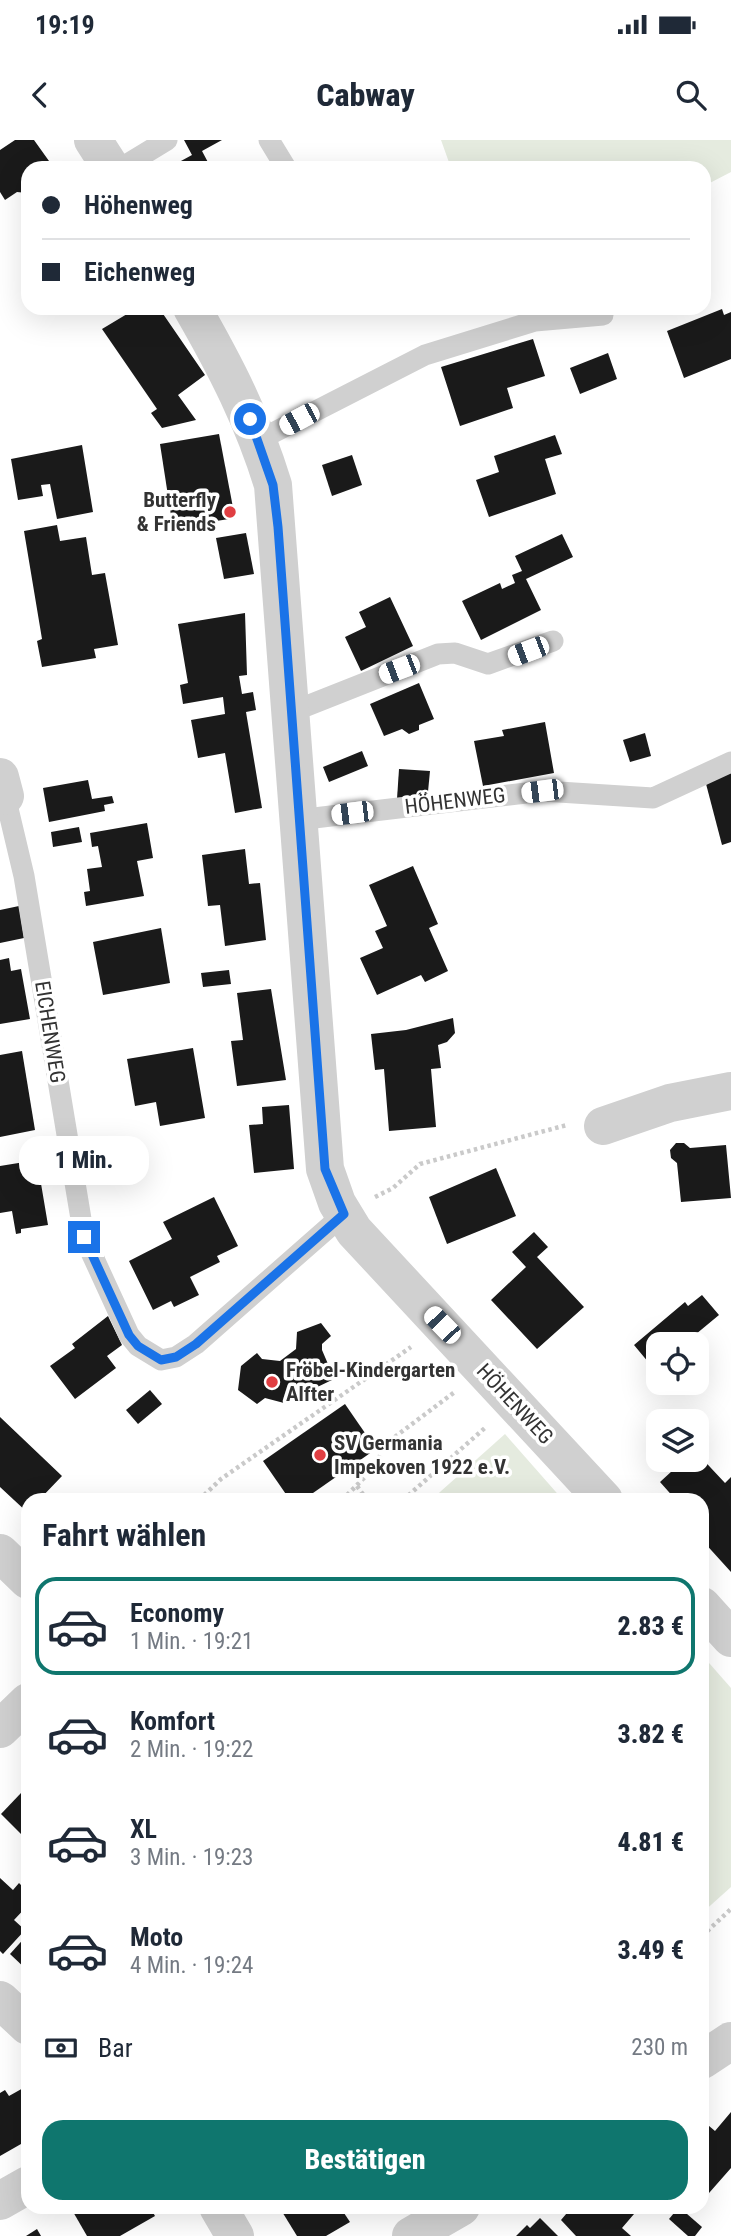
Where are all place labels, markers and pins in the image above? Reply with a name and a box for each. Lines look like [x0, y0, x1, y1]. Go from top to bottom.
place label: Butterfly & Friends [137, 488, 217, 536]
marker: Butterfly & Friends [222, 504, 238, 520]
place label: Fröbel-Kindergarten Alfter [286, 1358, 455, 1406]
marker: Fröbel-Kindergarten Alfter [264, 1374, 280, 1390]
place label: SV Germania Impekoven 1922 e.V. [334, 1431, 510, 1479]
marker: SV Germania Impekoven 1922 e.V. [312, 1447, 328, 1463]

